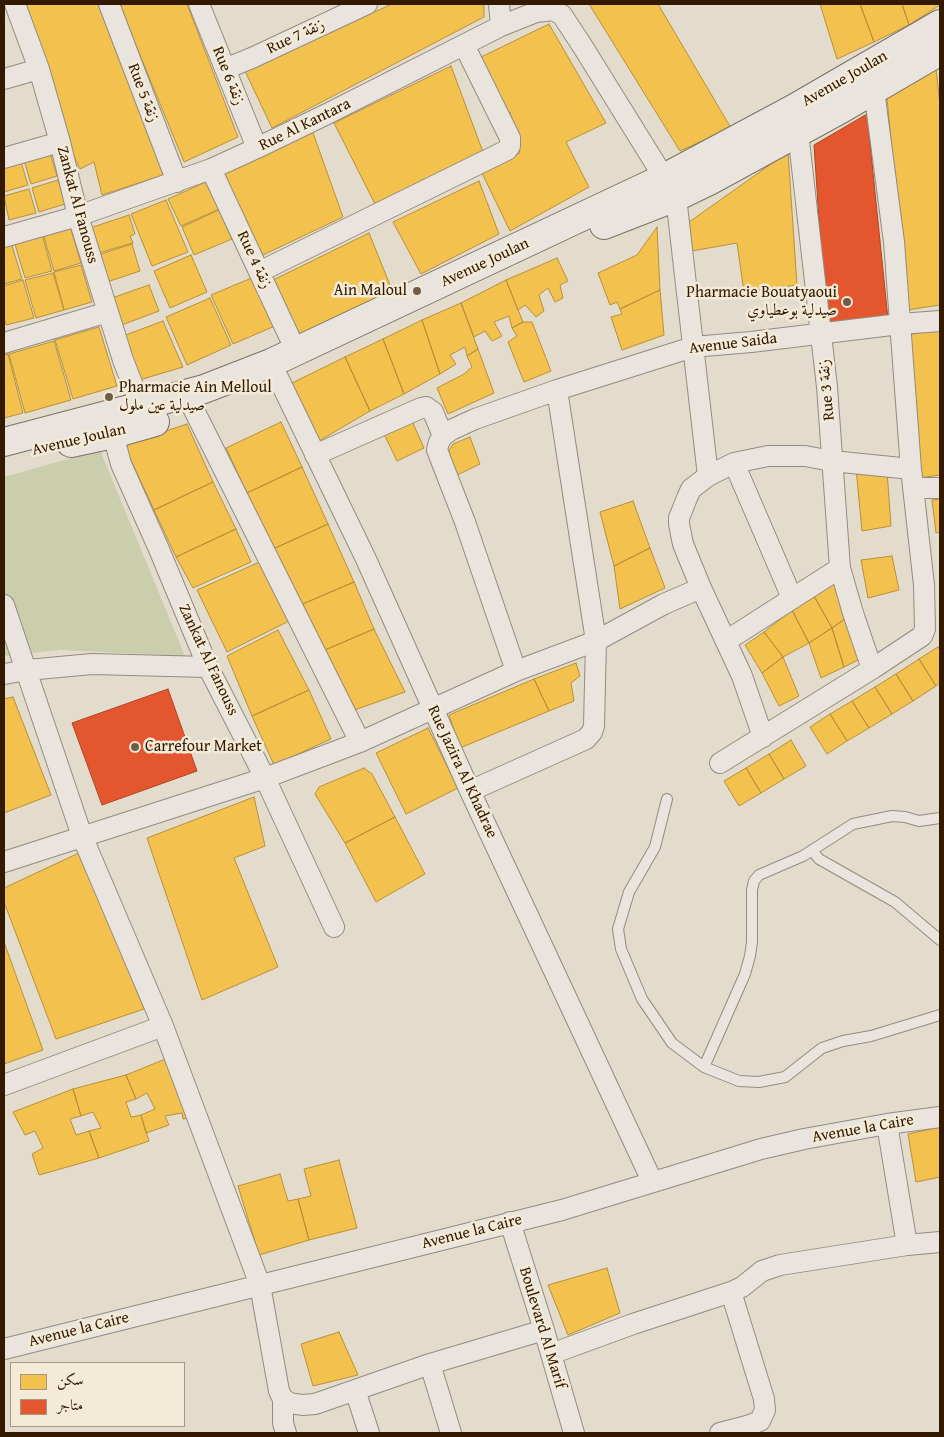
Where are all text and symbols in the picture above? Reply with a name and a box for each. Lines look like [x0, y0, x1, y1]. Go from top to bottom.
street label: Rue 7 زنقة [264, 15, 328, 59]
street label: Rue 6 زنقة [208, 44, 248, 108]
street label: Avenue Joulan [799, 47, 891, 111]
street label: Rue 5 زنقة [123, 61, 163, 125]
street label: Rue Al Kantara [256, 94, 354, 156]
street label: Zankat Al Fanouss [52, 144, 102, 266]
street label: Rue 4 زنقة [232, 228, 276, 292]
street label: Avenue Joulan [438, 234, 532, 292]
place label: Ain Maloul [334, 281, 407, 301]
place label: Pharmacie Bouatyaoui صيدلية بوعطياوي [686, 283, 837, 321]
marker: Ain Maloul [411, 285, 423, 297]
marker: Pharmacie Bouatyaoui صيدلية بوعطياوي [841, 296, 853, 308]
street label: Avenue Saida [688, 329, 778, 359]
street label: Rue 3 زنقة [815, 358, 839, 422]
place label: Pharmacie Ain Melloul صيدلية عين ملول [119, 378, 272, 416]
marker: Pharmacie Ain Melloul صيدلية عين ملول [103, 391, 115, 403]
street label: Avenue Joulan [30, 420, 128, 460]
street label: Zankat Al Fanouss [174, 601, 242, 719]
street label: Rue Jazira Al Khadrae [423, 703, 501, 841]
place label: Carrefour Market [145, 737, 262, 757]
marker: Carrefour Market [129, 741, 141, 753]
street label: Avenue la Caire [811, 1111, 915, 1147]
street label: Avenue la Caire [420, 1210, 524, 1254]
street label: Boulevard Al Marif [514, 1265, 570, 1391]
street label: Avenue la Caire [27, 1308, 131, 1352]
legend [10, 1362, 185, 1427]
text: سكن [57, 1369, 84, 1390]
text: متاجر [57, 1394, 83, 1415]

